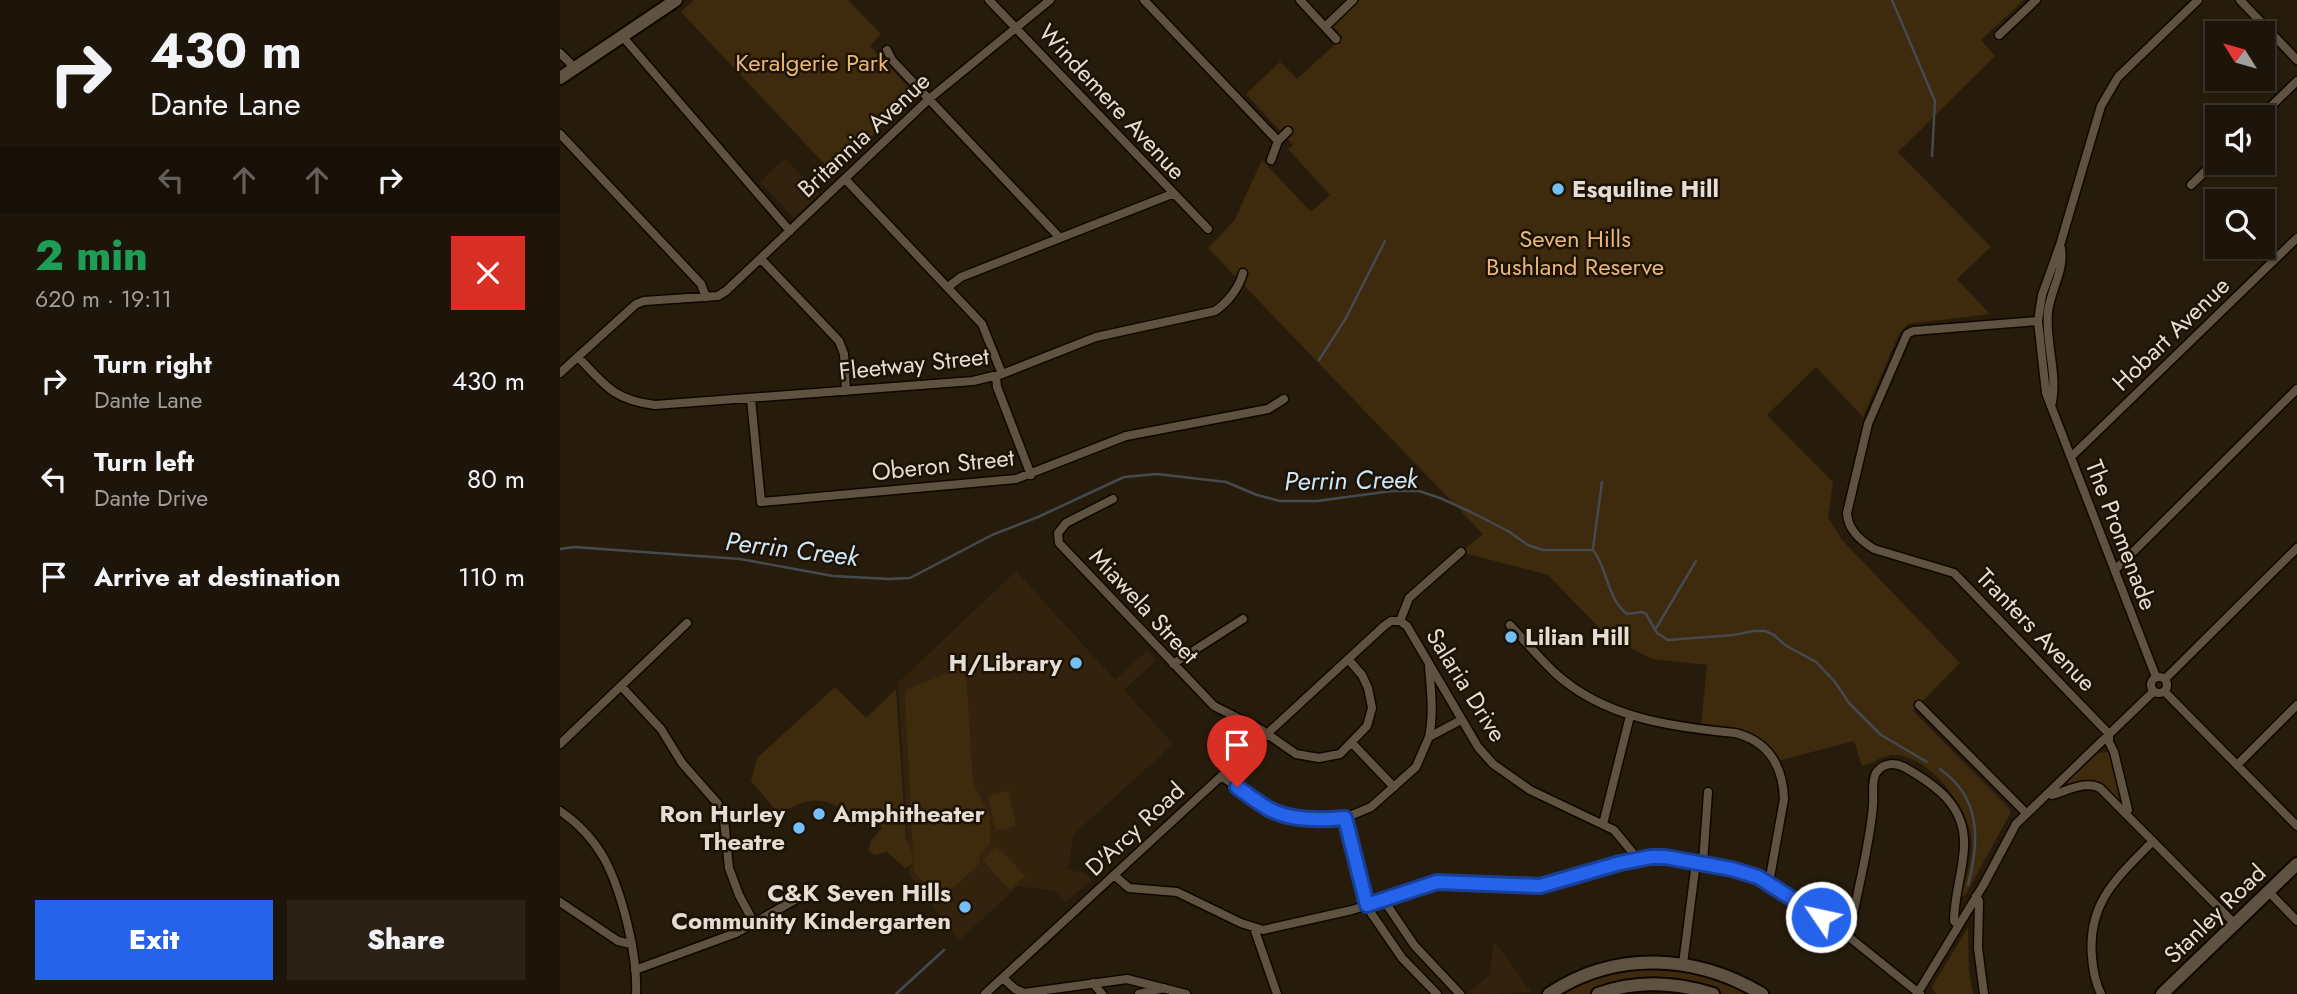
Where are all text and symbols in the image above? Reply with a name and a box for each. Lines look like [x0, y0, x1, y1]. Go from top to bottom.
text: 430 m [150, 16, 302, 86]
street label: Windemere Avenue [1031, 16, 1194, 187]
north arrow [2205, 21, 2275, 91]
map controls [2205, 21, 2275, 259]
icon: right [35, 28, 126, 119]
park label: Keralgerie Park [735, 45, 889, 80]
street label: Britannia Avenue [790, 64, 938, 205]
text: Dante Lane [150, 81, 301, 127]
button: sound [2205, 105, 2275, 175]
icon: left [152, 161, 190, 199]
icon: ahead [225, 161, 263, 199]
icon: ahead [298, 161, 336, 199]
icon: right [371, 161, 409, 199]
place label: Esquiline Hill [1572, 171, 1719, 206]
marker: Esquiline Hill [1550, 181, 1566, 197]
button: search [2205, 189, 2275, 259]
park label: Seven Hills Bushland Reserve [1486, 221, 1664, 284]
text: 2 min [35, 225, 148, 286]
button: close [451, 236, 525, 310]
street label: Hobart Avenue [2104, 268, 2237, 399]
text: 620 m · 19:11 [35, 282, 172, 316]
street label: Fleetway Street [837, 338, 991, 389]
text: Turn right [94, 345, 212, 383]
icon: right [35, 362, 73, 400]
text: 430 m [452, 362, 525, 400]
text: Dante Lane [94, 383, 202, 417]
street label: Oberon Street [870, 440, 1016, 489]
text: Turn left [94, 443, 194, 481]
street label: The Promenade [2077, 455, 2166, 615]
icon: left [35, 460, 73, 498]
text: 80 m [467, 460, 525, 498]
water label: Perrin Creek [1284, 460, 1420, 500]
text: Dante Drive [94, 481, 208, 515]
water label: Perrin Creek [723, 522, 863, 576]
street label: Miawela Street [1081, 540, 1207, 672]
icon: arrive [35, 558, 73, 596]
text: Arrive at destination [94, 558, 341, 596]
text: 110 m [458, 558, 525, 596]
street label: Tranters Avenue [1968, 560, 2104, 699]
place label: Lilian Hill [1525, 619, 1630, 654]
street label: Salaria Drive [1418, 621, 1515, 748]
marker: Lilian Hill [1503, 629, 1519, 645]
place label: H/Library [949, 645, 1062, 680]
marker: H/Library [1068, 655, 1084, 671]
pin [1207, 715, 1267, 787]
icon: arrive [1218, 726, 1256, 764]
street label: D'Arcy Road [1077, 773, 1192, 884]
place label: Ron Hurley Theatre [659, 796, 785, 859]
place label: Amphitheater [832, 796, 985, 831]
marker: Amphitheater [811, 806, 827, 822]
marker: Ron Hurley Theatre [791, 820, 807, 836]
street label: Stanley Road [2156, 856, 2274, 971]
place label: C&K Seven Hills Community Kindergarten [671, 875, 951, 938]
position arrow [1784, 880, 1858, 954]
marker: C&K Seven Hills Community Kindergarten [957, 899, 973, 915]
button: Exit [35, 900, 273, 980]
button: Share [287, 900, 525, 980]

